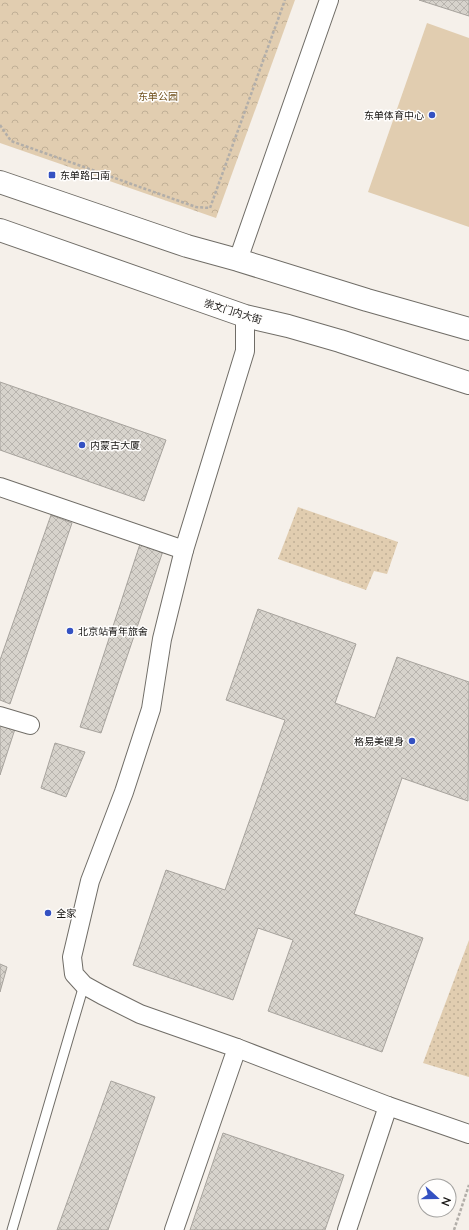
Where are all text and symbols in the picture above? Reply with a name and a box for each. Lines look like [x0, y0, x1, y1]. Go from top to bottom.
park label: 东单公园 [138, 90, 178, 102]
place label: 东单体育中心 [364, 109, 424, 121]
marker: 东单体育中心 [427, 110, 437, 120]
place label: 东单路口南 [60, 169, 110, 181]
marker: 东单路口南 [47, 170, 57, 180]
street label: 崇文门内大街 [203, 296, 263, 326]
place label: 内蒙古大厦 [90, 439, 140, 451]
marker: 内蒙古大厦 [77, 440, 87, 450]
place label: 北京站青年旅舍 [78, 625, 148, 637]
marker: 北京站青年旅舍 [65, 626, 75, 636]
place label: 格易美健身 [354, 735, 404, 747]
marker: 格易美健身 [407, 736, 417, 746]
place label: 全家 [56, 907, 77, 919]
marker: 全家 [43, 908, 53, 918]
north arrow [417, 1178, 457, 1218]
text: N [439, 1195, 454, 1208]

